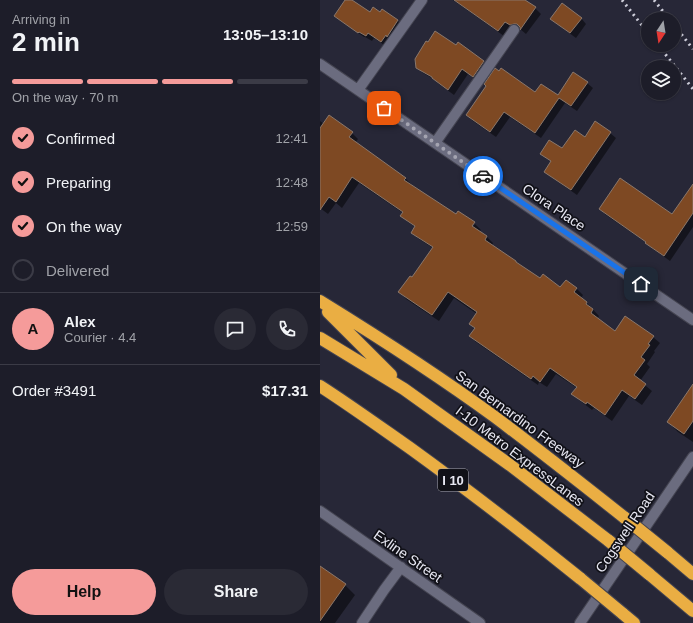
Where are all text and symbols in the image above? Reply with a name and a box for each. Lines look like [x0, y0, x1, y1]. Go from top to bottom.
text: Arriving in [12, 12, 70, 27]
north arrow [641, 12, 681, 52]
map controls [641, 12, 681, 100]
text: 13:05–13:10 [223, 26, 308, 43]
text: 2 min [12, 27, 80, 57]
button: layers [641, 60, 681, 100]
text: On the way · 70 m [12, 90, 118, 105]
pin [367, 91, 401, 125]
icon: bag [373, 97, 395, 119]
icon: check [12, 127, 34, 149]
text: Confirmed [46, 130, 115, 147]
text: 12:41 [275, 131, 308, 146]
courier [463, 156, 503, 196]
icon: car [472, 165, 494, 187]
icon: check [12, 171, 34, 193]
text: Preparing [46, 174, 111, 191]
text: 12:48 [275, 175, 308, 190]
street label: Clora Place [520, 180, 589, 234]
icon: check [12, 215, 34, 237]
text: On the way [46, 218, 122, 235]
text: 12:59 [275, 219, 308, 234]
text: Delivered [46, 262, 109, 279]
pin [624, 267, 658, 301]
icon: home [630, 273, 652, 295]
button: chat [214, 308, 256, 350]
button: phone [266, 308, 308, 350]
text: Alex [64, 313, 96, 330]
text: A [28, 320, 38, 337]
text: Courier · 4.4 [64, 330, 136, 345]
street label: San Bernardino Freeway [453, 367, 587, 471]
text: Order #3491 [12, 382, 96, 399]
text: $17.31 [262, 382, 308, 399]
street label: I-10 Metro ExpressLanes [453, 403, 587, 509]
road number: I 10 [438, 469, 468, 491]
street label: Cogswell Road [592, 488, 658, 576]
street label: Exline Street [371, 527, 445, 585]
button: Help [12, 569, 156, 615]
button: Share [164, 569, 308, 615]

